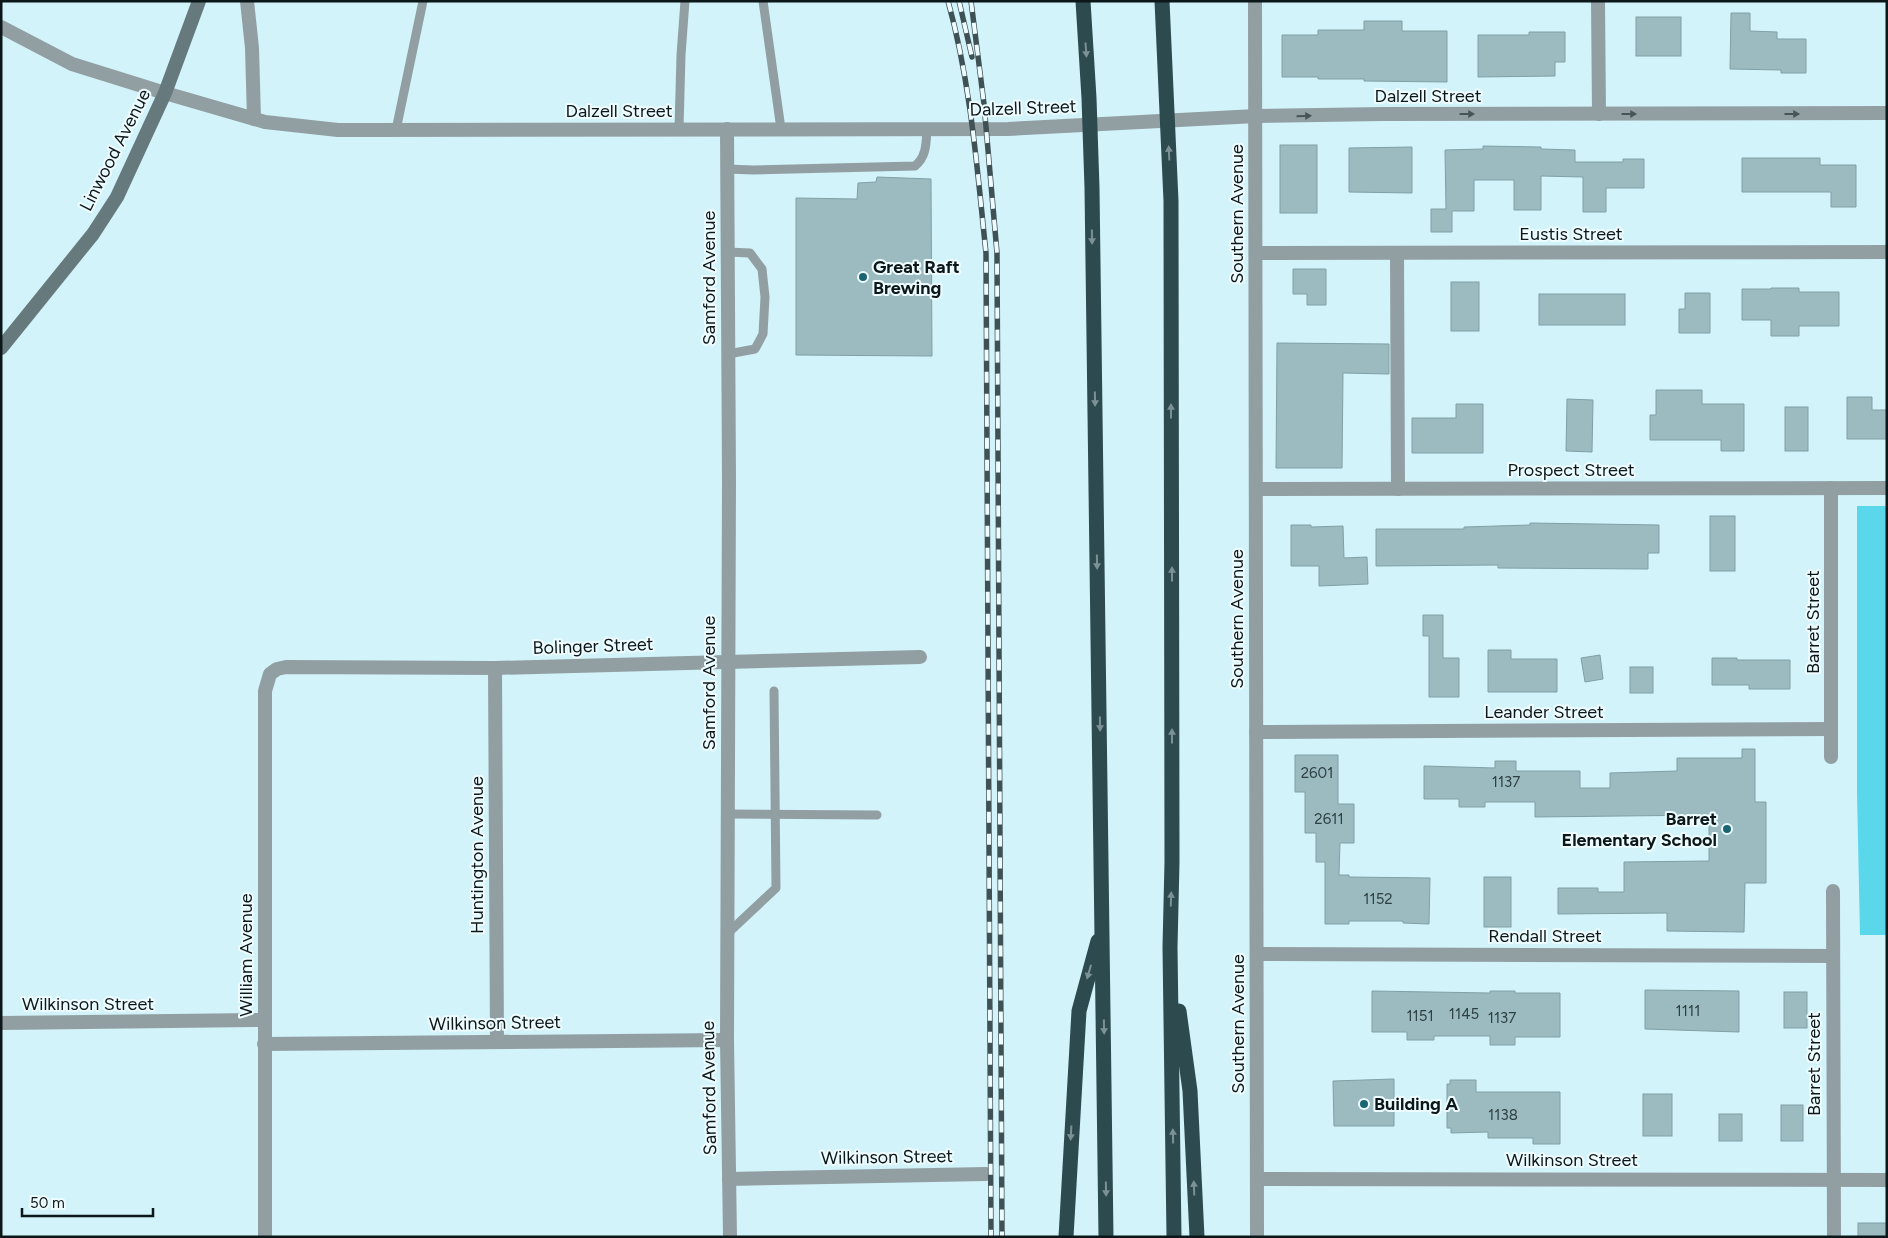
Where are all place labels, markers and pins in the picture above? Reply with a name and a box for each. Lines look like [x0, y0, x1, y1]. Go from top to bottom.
place label: Great Raft Brewing [873, 256, 960, 299]
marker: Great Raft Brewing [857, 271, 869, 283]
place label: Barret Elementary School [1562, 808, 1717, 851]
marker: Barret Elementary School [1721, 823, 1733, 835]
place label: Building A [1374, 1093, 1458, 1115]
marker: Building A [1358, 1098, 1370, 1110]

